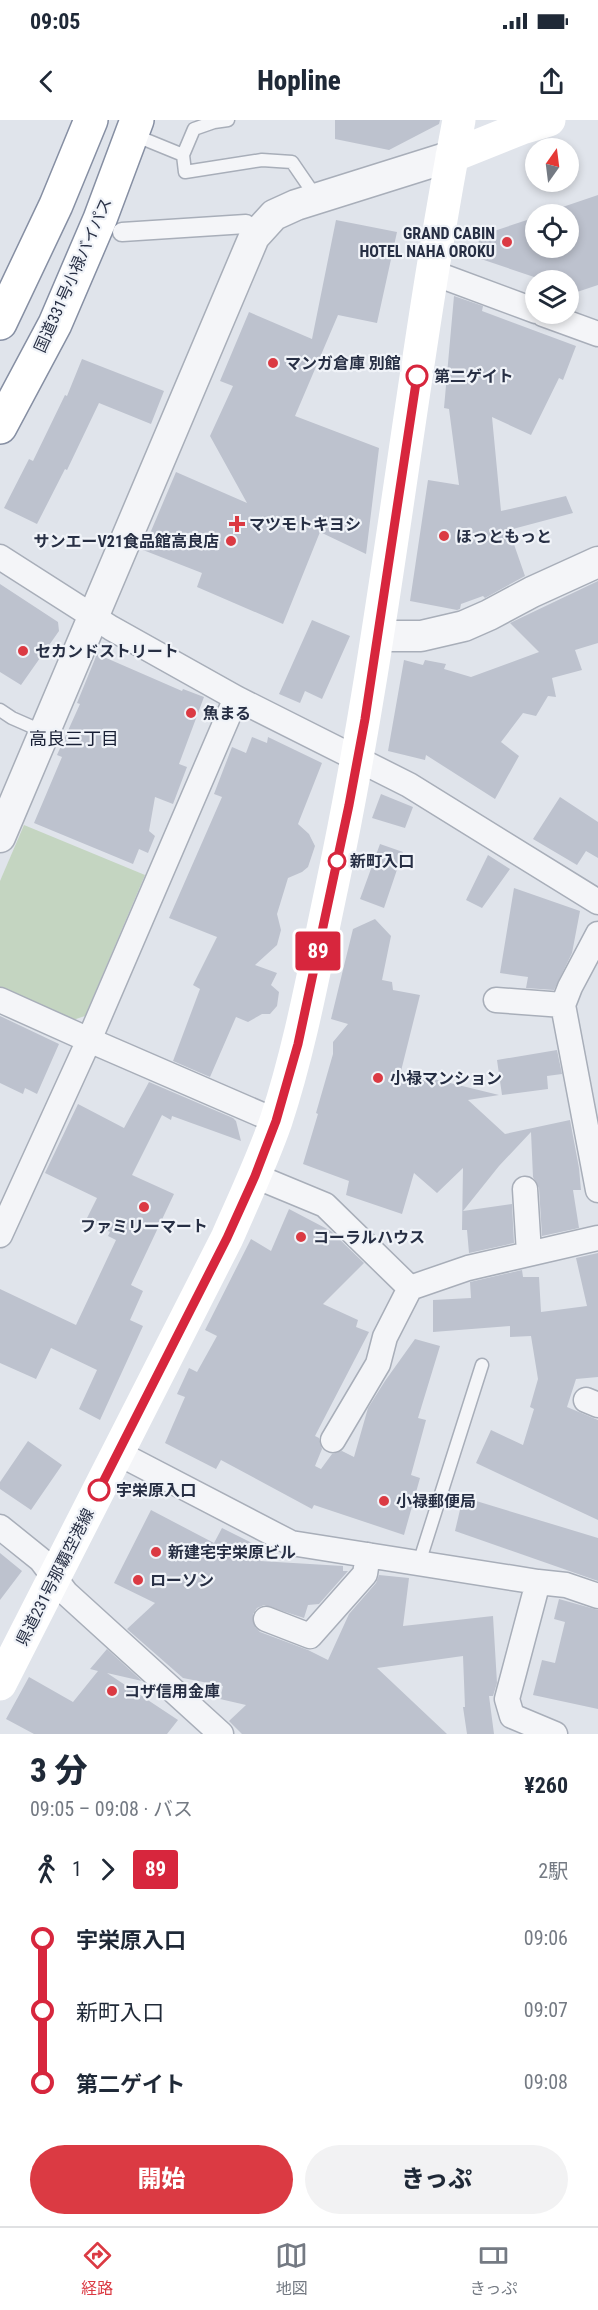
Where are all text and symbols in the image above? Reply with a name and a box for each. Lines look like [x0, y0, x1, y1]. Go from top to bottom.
text: 09:05 [30, 9, 81, 34]
icon: back [30, 65, 63, 98]
text: Hopline [257, 65, 341, 97]
icon: share [535, 65, 568, 98]
north arrow [525, 138, 579, 192]
map controls [525, 138, 579, 324]
street label: 国道331号小禄バイパス [30, 195, 116, 355]
button: locate [525, 204, 579, 258]
place label: GRAND CABIN HOTEL NAHA OROKU [359, 224, 495, 261]
marker: GRAND CABIN HOTEL NAHA OROKU [500, 235, 514, 249]
button: layers [525, 270, 579, 324]
place label: マンガ倉庫 別館 [285, 354, 401, 373]
marker: マンガ倉庫 別館 [266, 356, 280, 370]
marker: 第二ゲイト [406, 365, 428, 387]
place label: 第二ゲイト [434, 367, 514, 386]
place label: マツモトキヨシ [249, 515, 361, 534]
marker: マツモトキヨシ [230, 517, 244, 531]
place label: ほっともっと [456, 527, 552, 546]
marker: ほっともっと [437, 529, 451, 543]
place label: サンエーV21食品館高良店 [34, 532, 219, 551]
marker: サンエーV21食品館高良店 [224, 534, 238, 548]
place label: セカンドストリート [35, 642, 179, 661]
marker: セカンドストリート [16, 644, 30, 658]
place label: 魚まる [203, 704, 251, 723]
marker: 魚まる [184, 706, 198, 720]
district label: 高良三丁目 [29, 728, 119, 749]
marker: 新町入口 [328, 852, 346, 870]
place label: 新町入口 [350, 852, 414, 871]
line badge: 89 [291, 932, 345, 970]
text: 89 [307, 939, 329, 963]
place label: 小禄マンション [390, 1069, 502, 1088]
marker: 小禄マンション [371, 1071, 385, 1085]
marker: ファミリーマート [137, 1200, 151, 1214]
place label: ファミリーマート [80, 1217, 208, 1236]
place label: コーラルハウス [313, 1228, 425, 1247]
marker: コーラルハウス [294, 1230, 308, 1244]
marker: 宇栄原入口 [88, 1479, 110, 1501]
place label: 宇栄原入口 [116, 1481, 196, 1500]
place label: 小禄郵便局 [396, 1492, 476, 1511]
marker: 小禄郵便局 [377, 1494, 391, 1508]
street label: 県道231号那覇空港線 [12, 1505, 98, 1649]
place label: 新建宅宇栄原ビル [168, 1543, 296, 1562]
marker: 新建宅宇栄原ビル [149, 1545, 163, 1559]
place label: ローソン [150, 1571, 214, 1590]
marker: ローソン [131, 1573, 145, 1587]
place label: コザ信用金庫 [124, 1682, 220, 1701]
marker: コザ信用金庫 [105, 1684, 119, 1698]
text: 3 分 [30, 1751, 87, 1790]
text: ¥260 [524, 1773, 568, 1798]
text: 09:05 – 09:08 · バス [30, 1797, 193, 1821]
icon: walk [30, 1853, 63, 1886]
icon: forward [91, 1853, 124, 1886]
text: 1 [72, 1857, 82, 1881]
text: 89 [145, 1857, 166, 1881]
text: 2駅 [538, 1859, 568, 1883]
text: 09:06 [524, 1926, 568, 1950]
text: 宇栄原入口 [76, 1928, 186, 1953]
text: 09:07 [524, 1998, 568, 2022]
text: 新町入口 [76, 2000, 164, 2025]
text: 09:08 [524, 2070, 568, 2094]
text: 第二ゲイト [76, 2072, 186, 2097]
button: 開始 [30, 2145, 293, 2214]
button: きっぷ [305, 2145, 568, 2214]
tab: 経路 [81, 2239, 114, 2299]
tab: 地図 [275, 2239, 308, 2299]
tab: きっぷ [470, 2239, 517, 2299]

